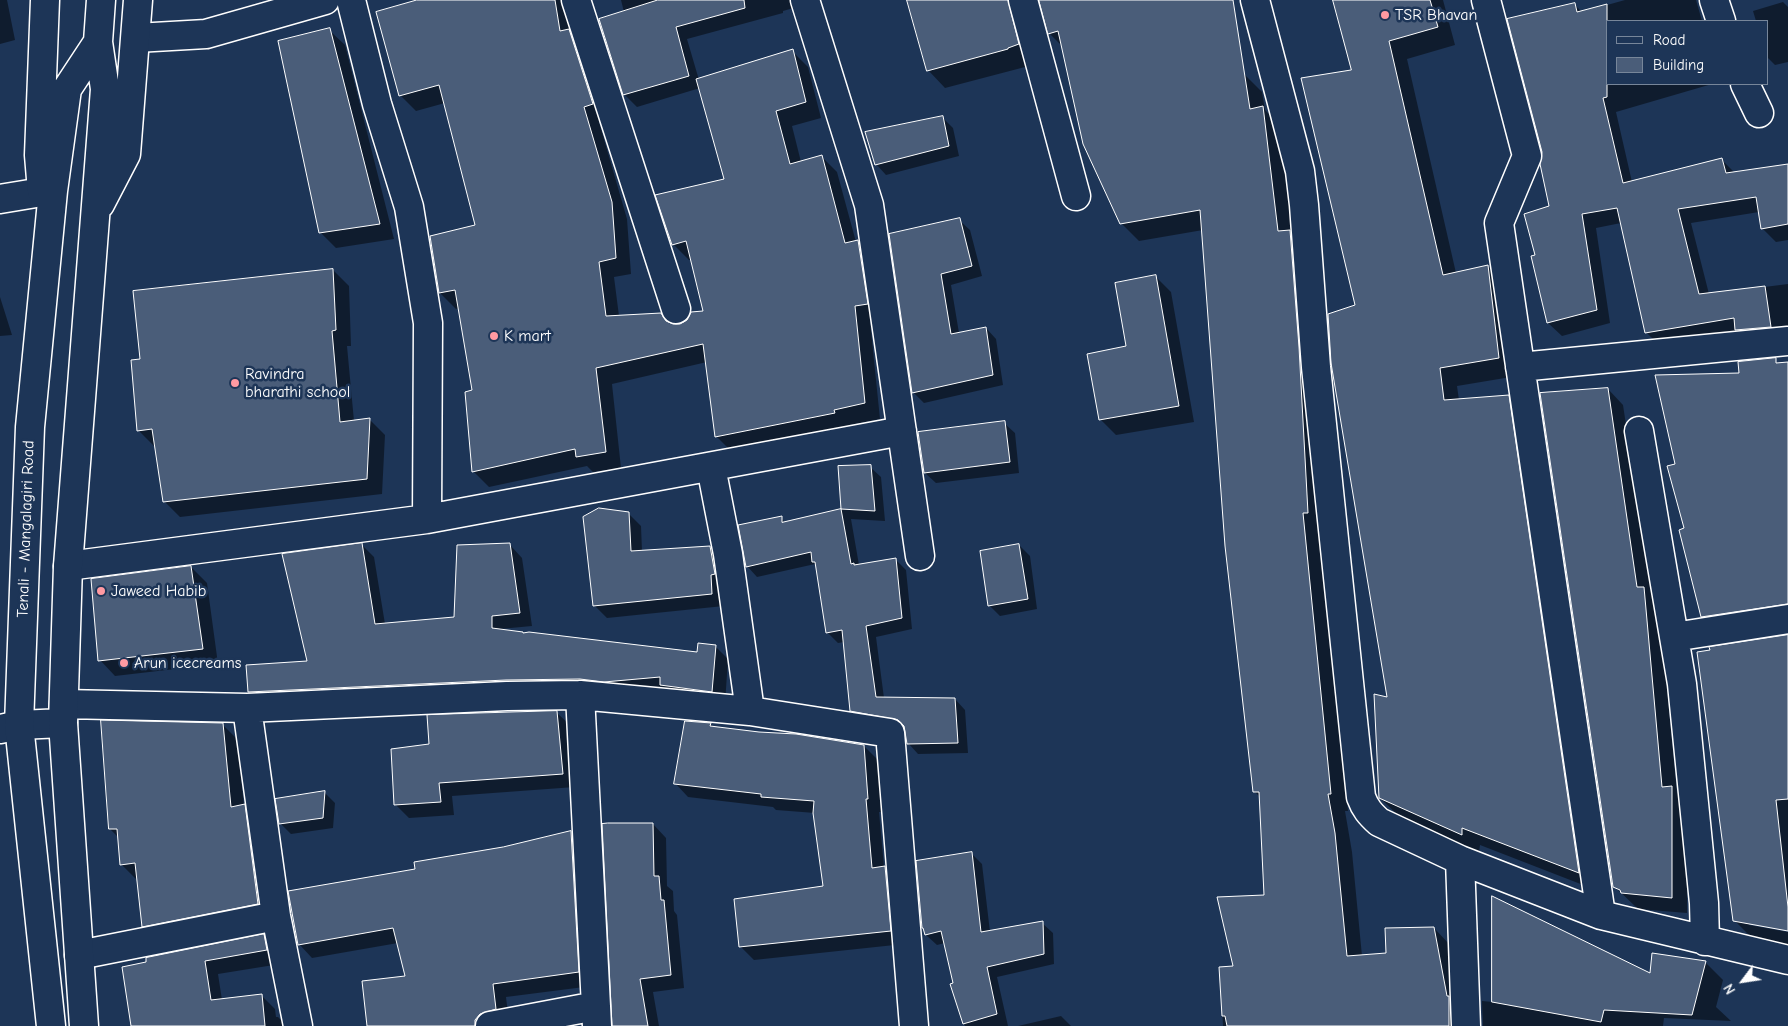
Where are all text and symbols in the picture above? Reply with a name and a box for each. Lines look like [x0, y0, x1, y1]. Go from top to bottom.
place label: TSR Bhavan [1395, 5, 1477, 25]
marker: TSR Bhavan [1379, 9, 1391, 21]
legend [1606, 20, 1768, 85]
text: Road [1653, 31, 1685, 49]
text: Building [1653, 56, 1704, 74]
place label: K mart [504, 326, 551, 346]
marker: K mart [488, 330, 500, 342]
place label: Ravindra bharathi school [245, 364, 350, 402]
marker: Ravindra bharathi school [229, 377, 241, 389]
street label: Tenali - Mangalagiri Road [13, 440, 39, 618]
place label: Jaweed Habib [111, 581, 206, 601]
marker: Jaweed Habib [95, 585, 107, 597]
place label: Arun icecreams [134, 653, 241, 673]
marker: Arun icecreams [118, 657, 130, 669]
north arrow [1718, 956, 1768, 1006]
text: N [1720, 981, 1739, 997]

